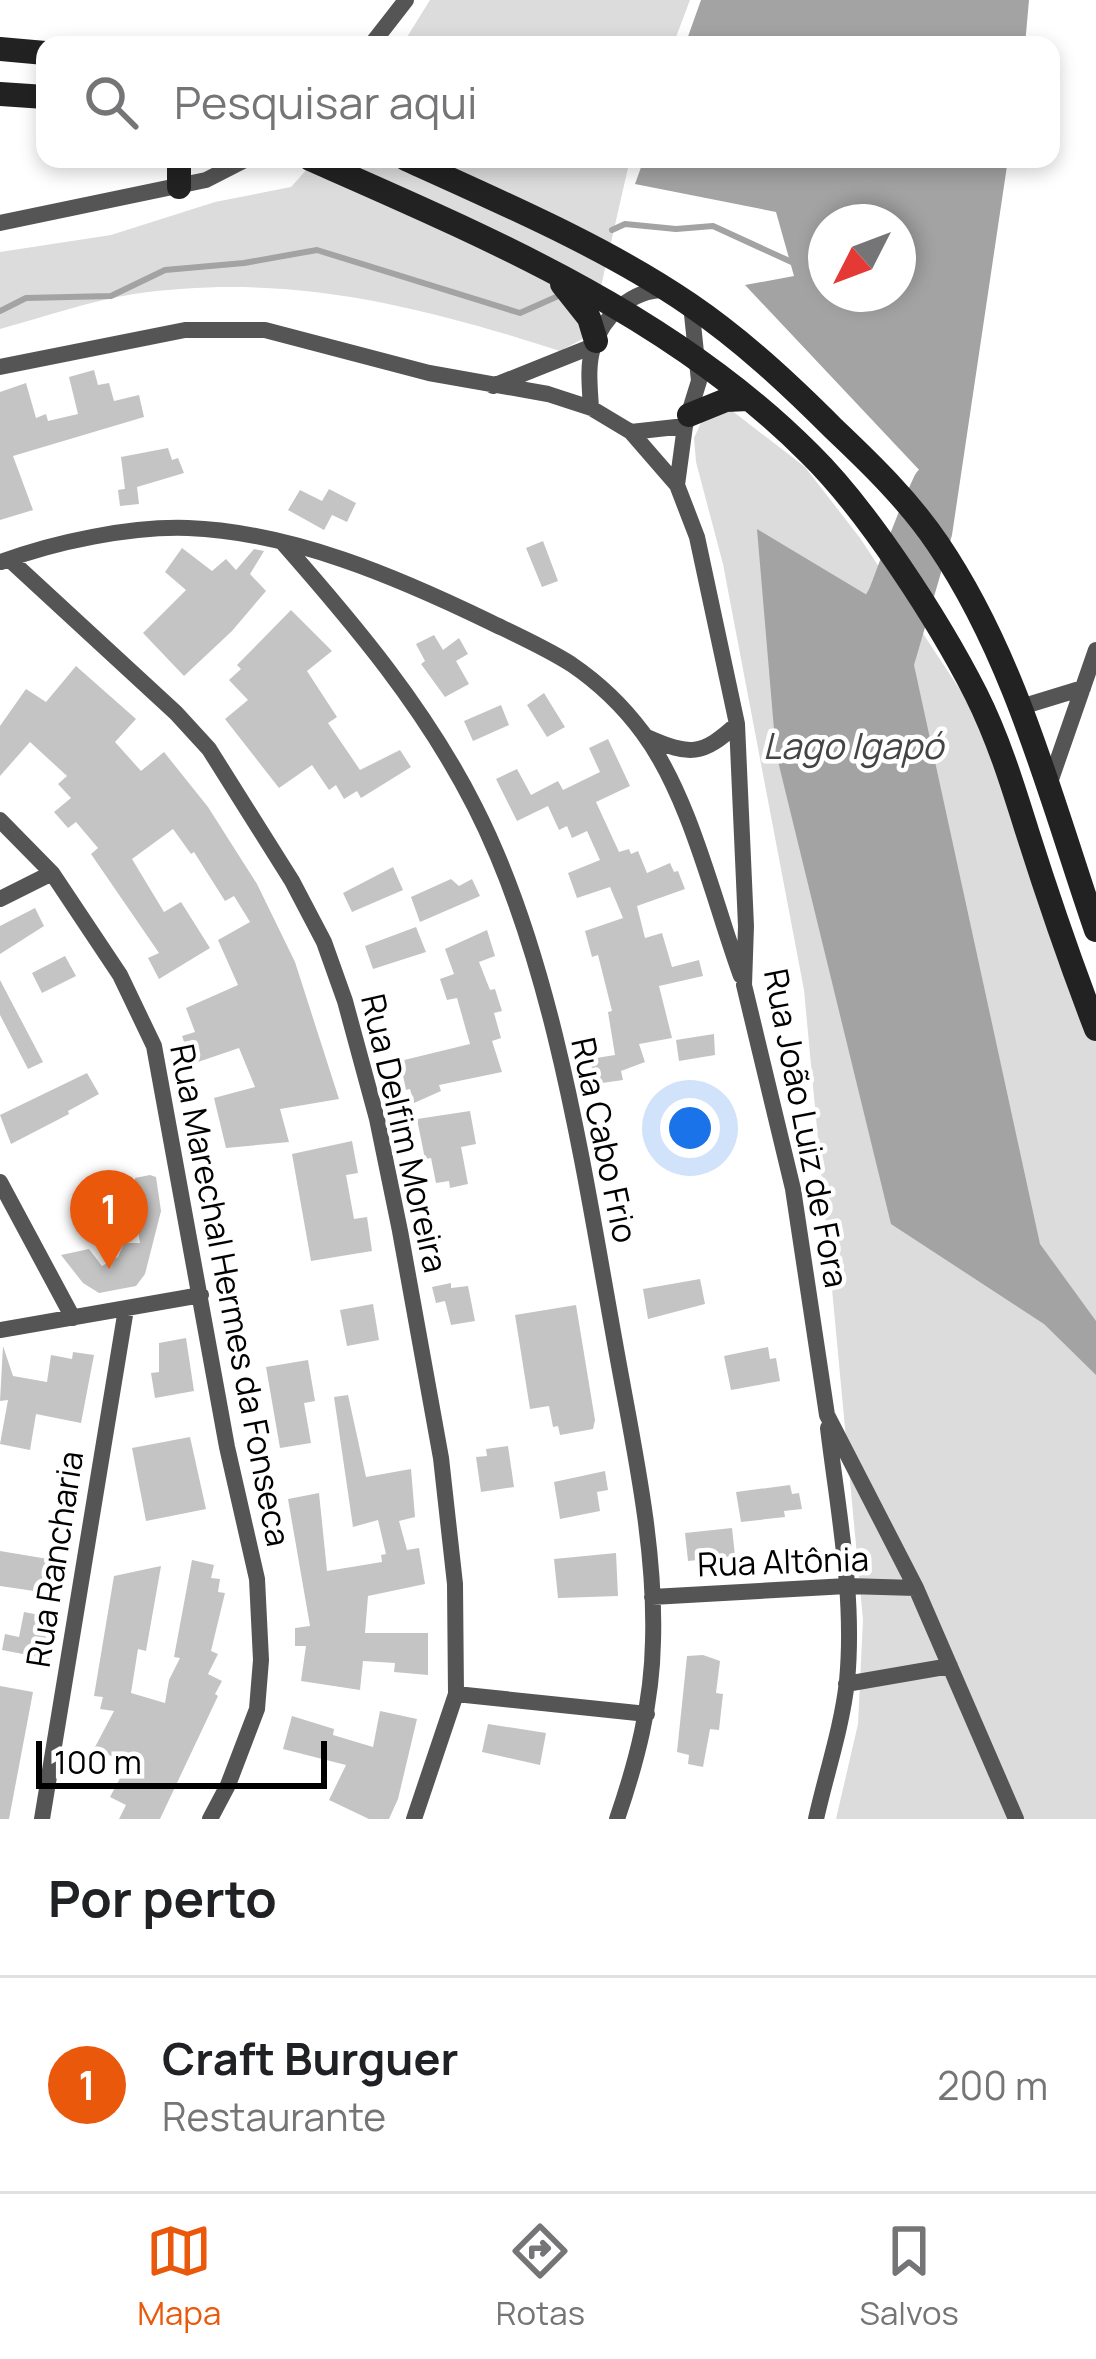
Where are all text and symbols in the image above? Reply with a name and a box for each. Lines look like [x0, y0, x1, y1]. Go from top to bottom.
search box [36, 36, 1060, 168]
icon: search [78, 69, 144, 135]
text: Pesquisar aqui [174, 71, 478, 133]
north arrow [808, 204, 916, 312]
water label: Lago Igapó [763, 721, 946, 770]
street label: Rua João Luiz de Fora [754, 965, 860, 1291]
street label: Rua Delfim Moreira [351, 989, 459, 1277]
street label: Rua Cabo Frio [561, 1033, 649, 1247]
street label: Rua Marechal Hermes da Fonseca [160, 1040, 302, 1550]
your location [660, 1098, 720, 1158]
pin: 1 [70, 1170, 148, 1269]
street label: Rua Rancharia [15, 1448, 93, 1670]
street label: Rua Altônia [696, 1536, 870, 1586]
scale bar [36, 1735, 327, 1788]
text: 100 m [54, 1739, 142, 1784]
text: Por perto [48, 1863, 277, 1932]
text: Craft Burguer [162, 2027, 459, 2089]
text: 1 [78, 2058, 96, 2112]
text: 200 m [937, 2058, 1048, 2112]
text: Restaurante [162, 2089, 386, 2143]
tab: Mapa [137, 2218, 221, 2335]
tab: Rotas [496, 2218, 585, 2335]
tab: Salvos [860, 2218, 959, 2335]

